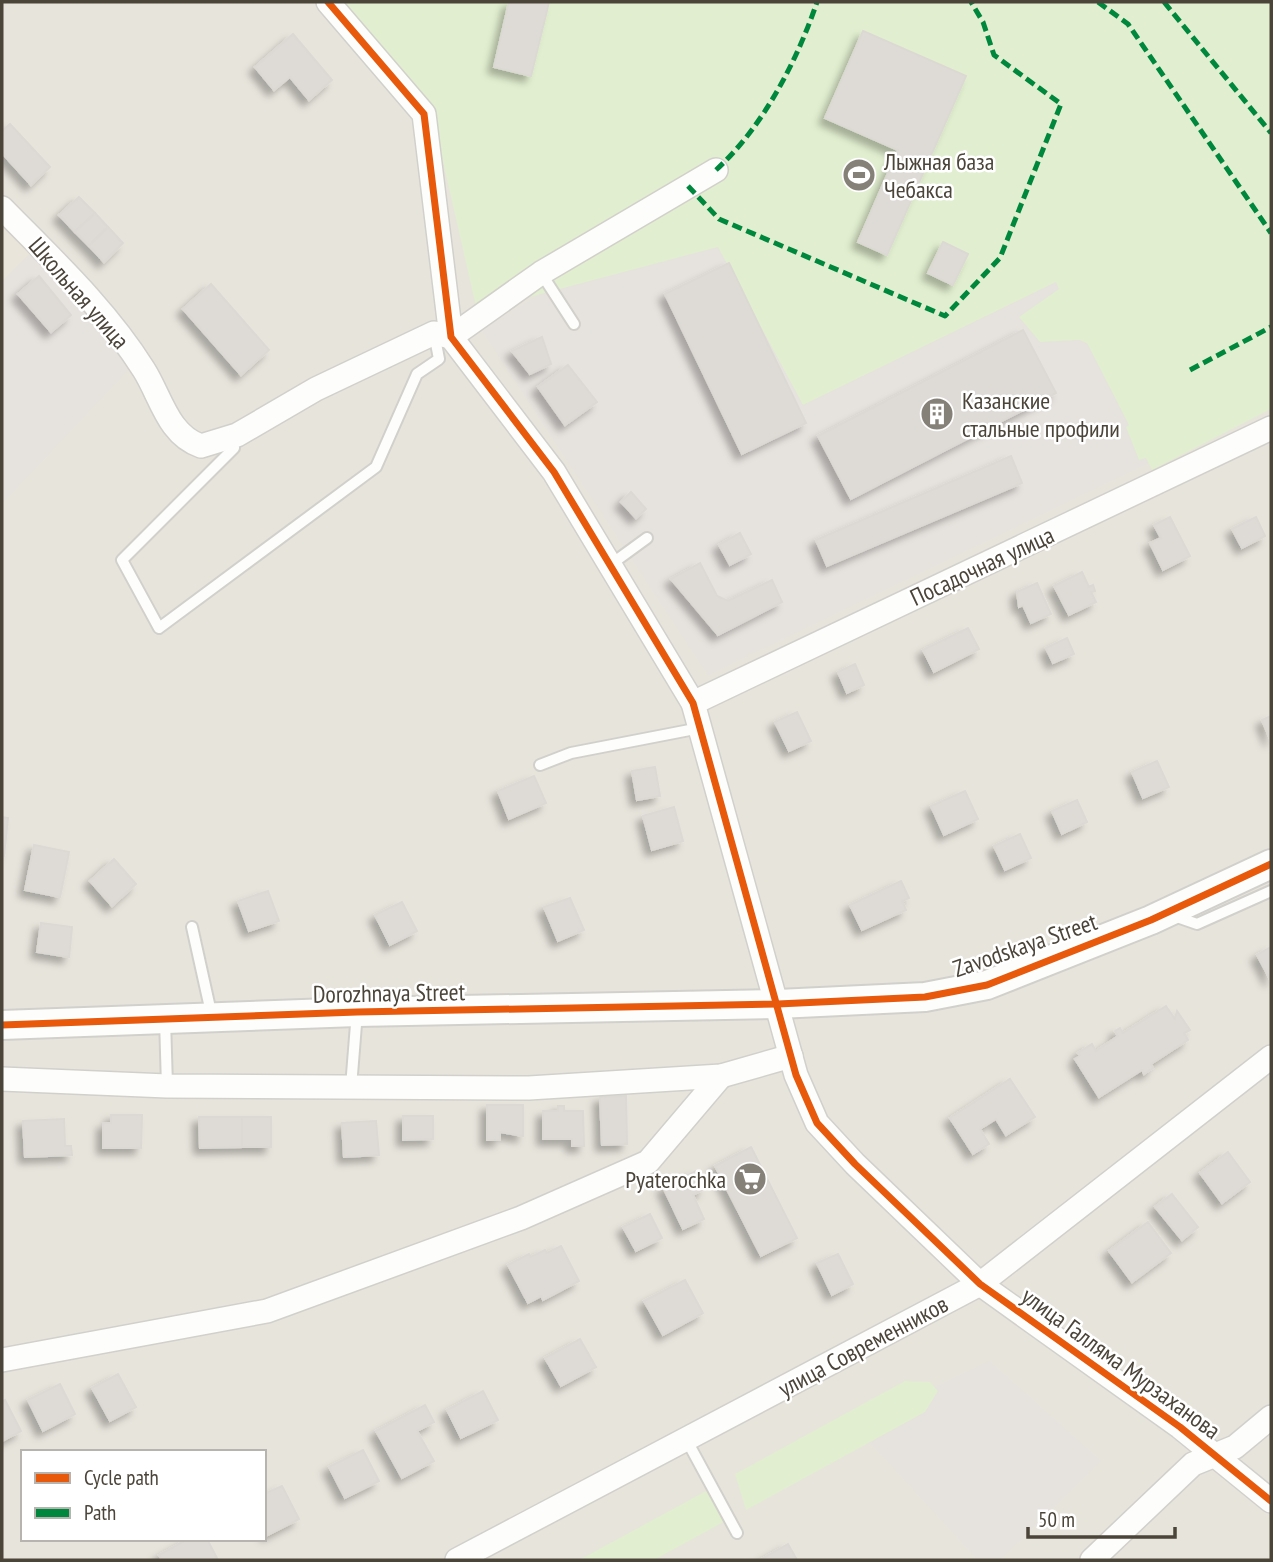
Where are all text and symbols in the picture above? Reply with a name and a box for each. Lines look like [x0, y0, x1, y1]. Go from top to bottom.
place label: Лыжная база Чебакса [883, 146, 994, 205]
sports icon: Лыжная база Чебакса [840, 156, 878, 194]
street label: Школьная улица [22, 231, 136, 355]
place label: Казанские стальные профили [962, 385, 1120, 444]
building icon: Казанские стальные профили [918, 395, 956, 433]
street label: Посадочная улица [905, 519, 1059, 613]
street label: Zavodskaya Street [949, 906, 1101, 984]
street label: Dorozhnaya Street [313, 976, 466, 1010]
supermarket icon: Pyaterochka [731, 1160, 769, 1198]
place label: Pyaterochka [625, 1164, 726, 1195]
street label: улица Галляма Мурзаханова [1015, 1280, 1227, 1446]
street label: улица Современников [773, 1288, 953, 1404]
legend [21, 1450, 266, 1541]
text: Cycle path [84, 1464, 159, 1491]
scale bar [1028, 1496, 1175, 1540]
text: Path [84, 1499, 116, 1526]
text: 50 m [1038, 1506, 1075, 1533]

